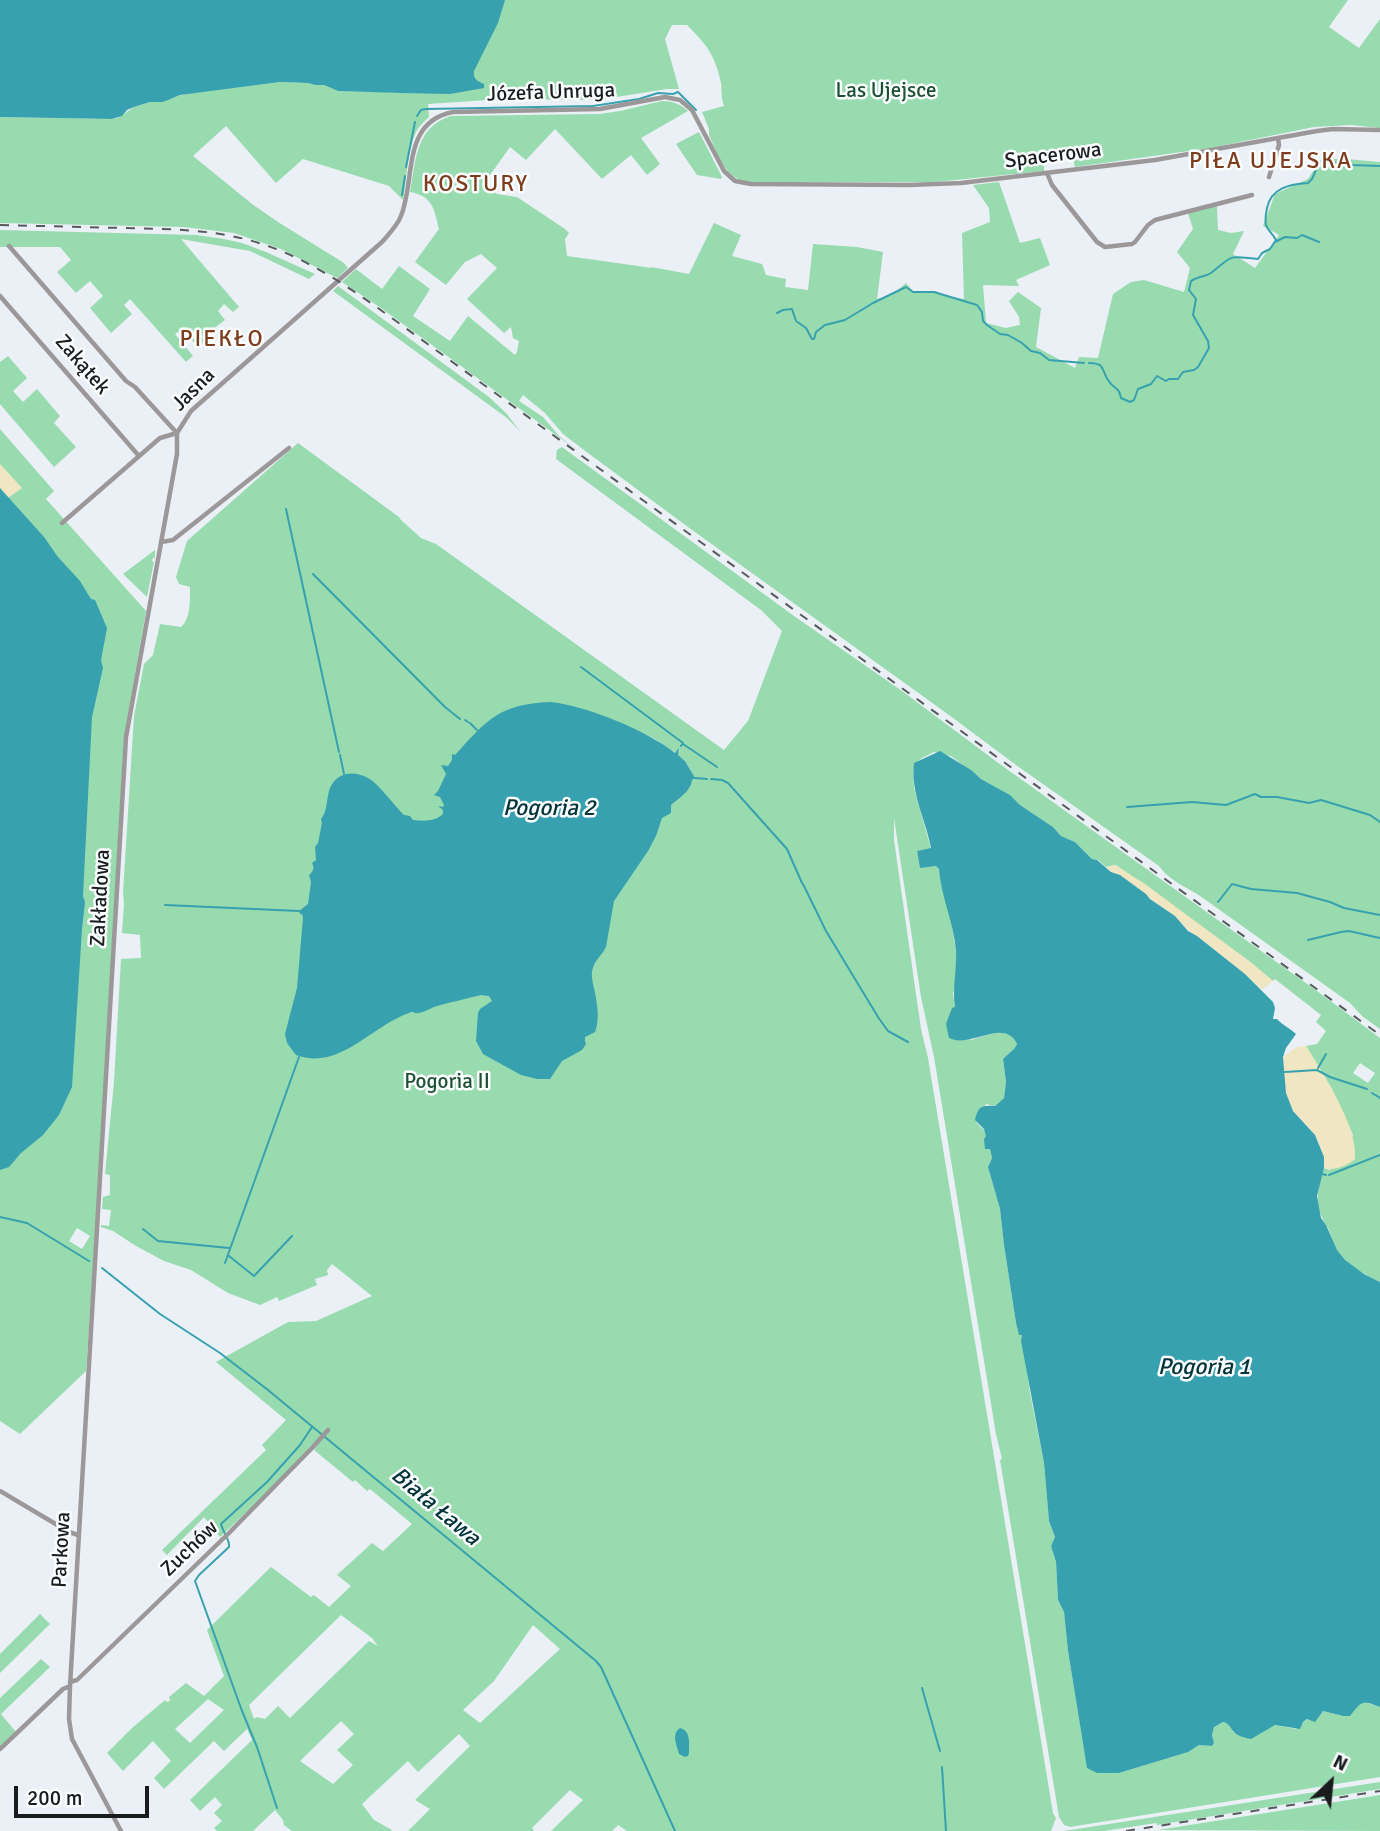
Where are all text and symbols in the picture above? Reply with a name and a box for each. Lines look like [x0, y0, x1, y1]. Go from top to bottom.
street label: Józefa Unruga [486, 78, 616, 108]
park label: Las Ujejsce [836, 78, 936, 104]
street label: Spacerowa [1003, 138, 1103, 174]
district label: PIŁA UJEJSKA [1190, 148, 1352, 176]
district label: KOSTURY [424, 171, 528, 199]
district label: PIEKŁO [180, 326, 264, 354]
street label: Zakątek [49, 330, 115, 400]
street label: Jasna [167, 363, 221, 417]
water label: Pogoria 2 [503, 795, 595, 823]
street label: Zakładowa [86, 849, 116, 947]
park label: Pogoria II [404, 1069, 490, 1095]
water label: Pogoria 1 [1158, 1354, 1250, 1382]
water label: Biała Ława [385, 1462, 485, 1552]
street label: Parkowa [47, 1511, 77, 1589]
street label: Zuchów [156, 1516, 224, 1582]
north arrow [1296, 1747, 1366, 1817]
text: N [1329, 1749, 1351, 1777]
scale bar [18, 1772, 152, 1816]
text: 200 m [27, 1785, 82, 1811]

